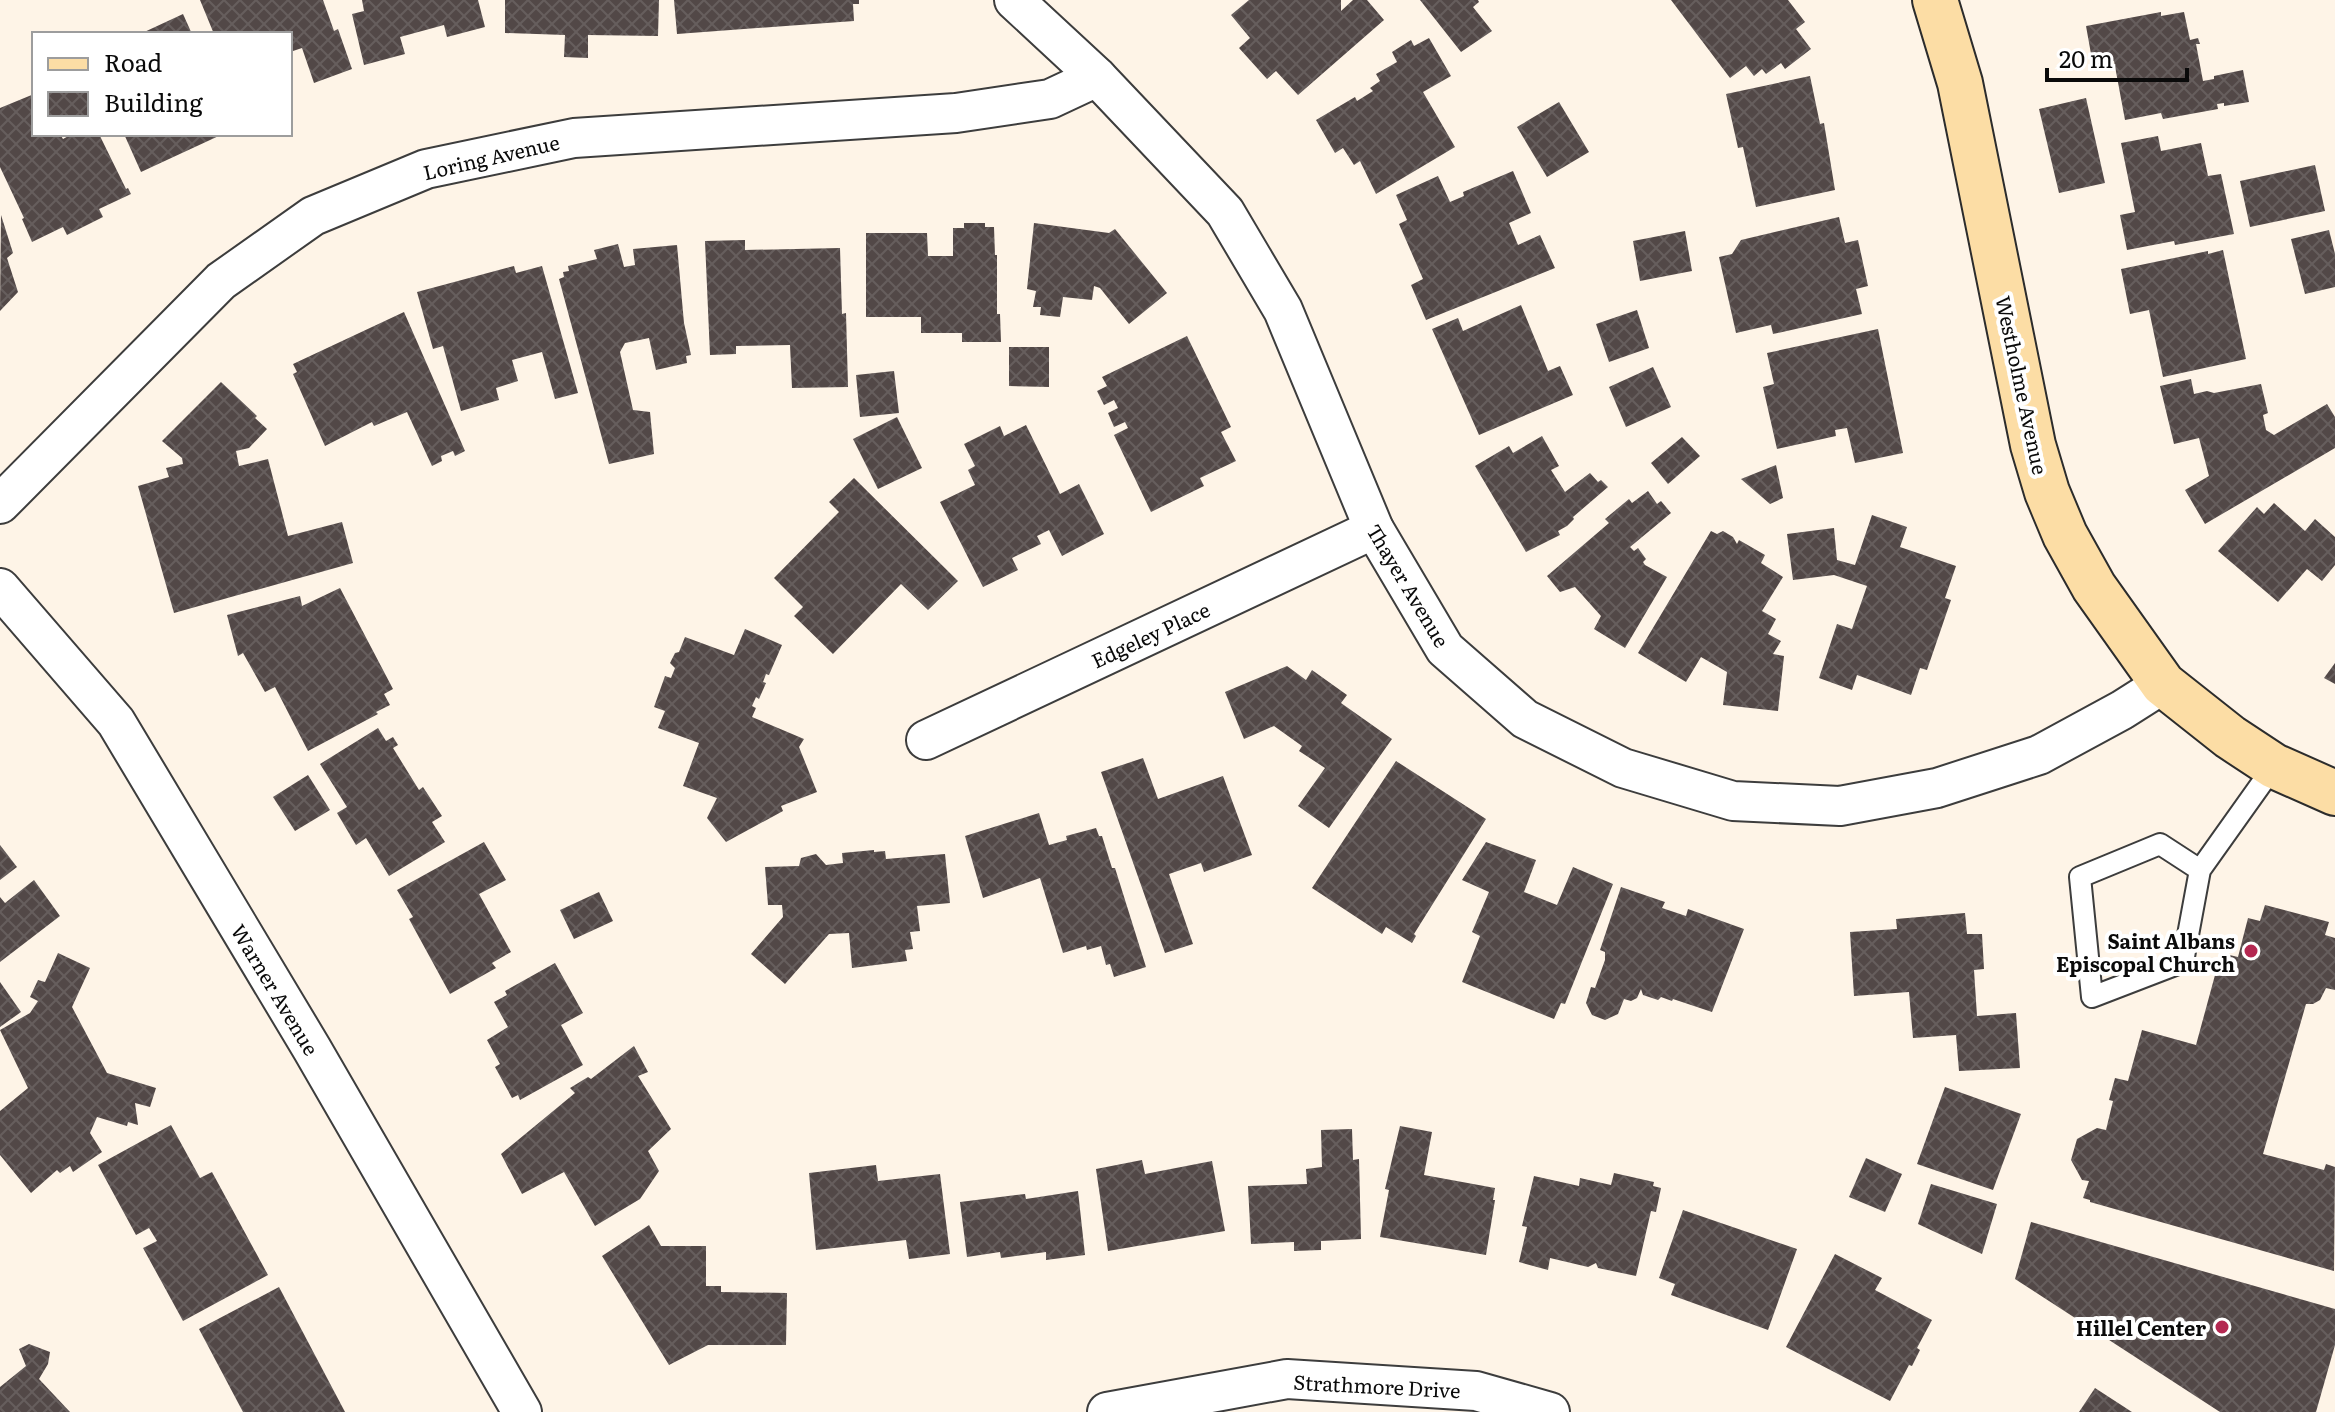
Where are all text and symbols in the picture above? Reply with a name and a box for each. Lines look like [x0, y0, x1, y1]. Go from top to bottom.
legend [32, 32, 292, 136]
scale bar [2047, 32, 2187, 82]
text: 20 m [2059, 40, 2113, 75]
text: Road [104, 44, 163, 79]
text: Building [104, 84, 203, 119]
street label: Loring Avenue [420, 126, 562, 186]
street label: Westholme Avenue [1989, 293, 2057, 477]
street label: Thayer Avenue [1360, 518, 1458, 652]
street label: Edgeley Place [1086, 593, 1214, 675]
street label: Warner Avenue [225, 918, 327, 1060]
place label: Saint Albans Episcopal Church [2056, 925, 2235, 978]
marker: Saint Albans Episcopal Church [2242, 942, 2260, 960]
place label: Hillel Center [2076, 1312, 2206, 1342]
marker: Hillel Center [2213, 1318, 2231, 1336]
street label: Strathmore Drive [1293, 1366, 1461, 1404]

